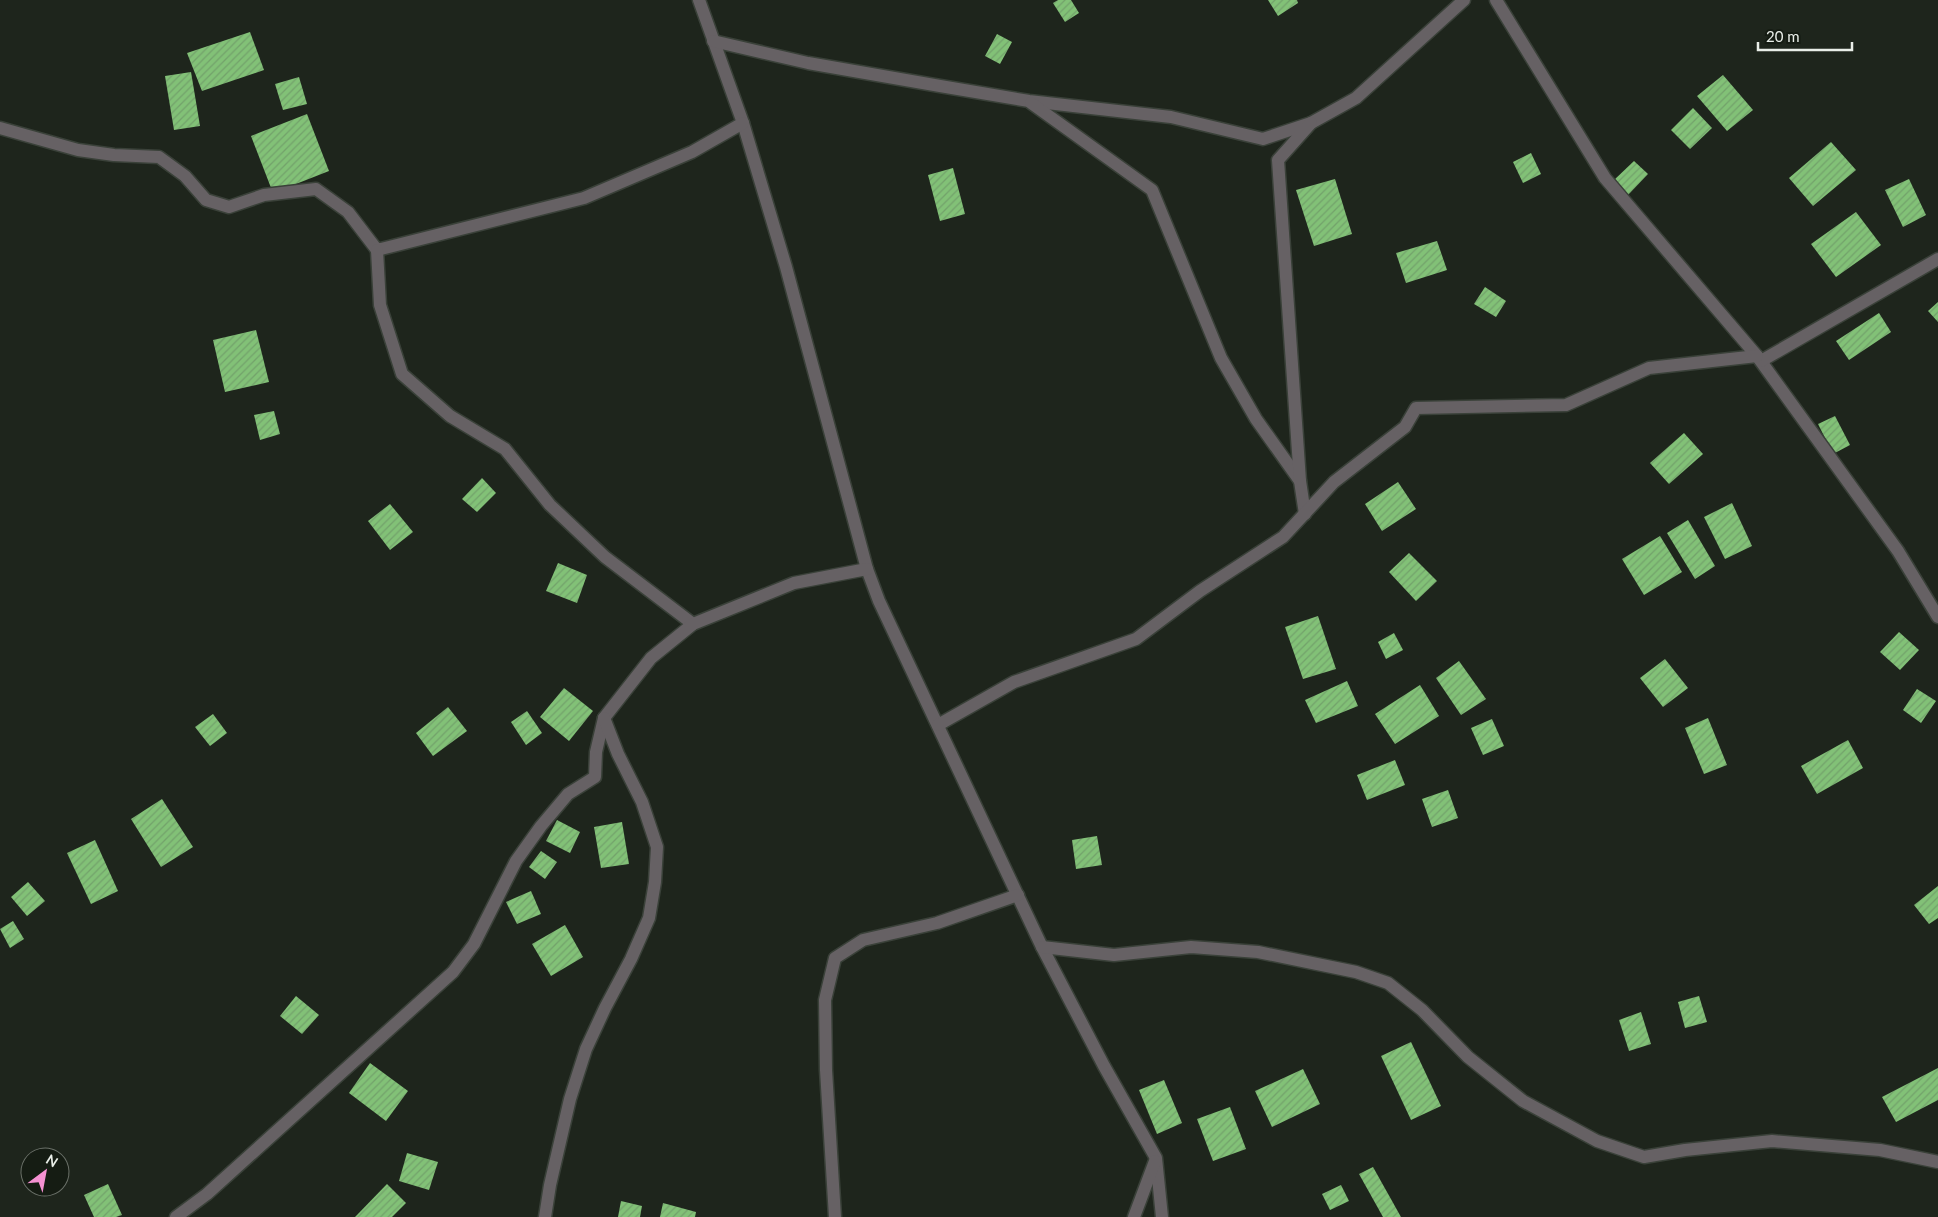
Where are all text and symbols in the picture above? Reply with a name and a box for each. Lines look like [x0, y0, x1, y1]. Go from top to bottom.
scale bar [1758, 20, 1852, 52]
text: 20 m [1766, 27, 1800, 45]
north arrow [20, 1147, 70, 1197]
text: N [43, 1150, 61, 1171]

